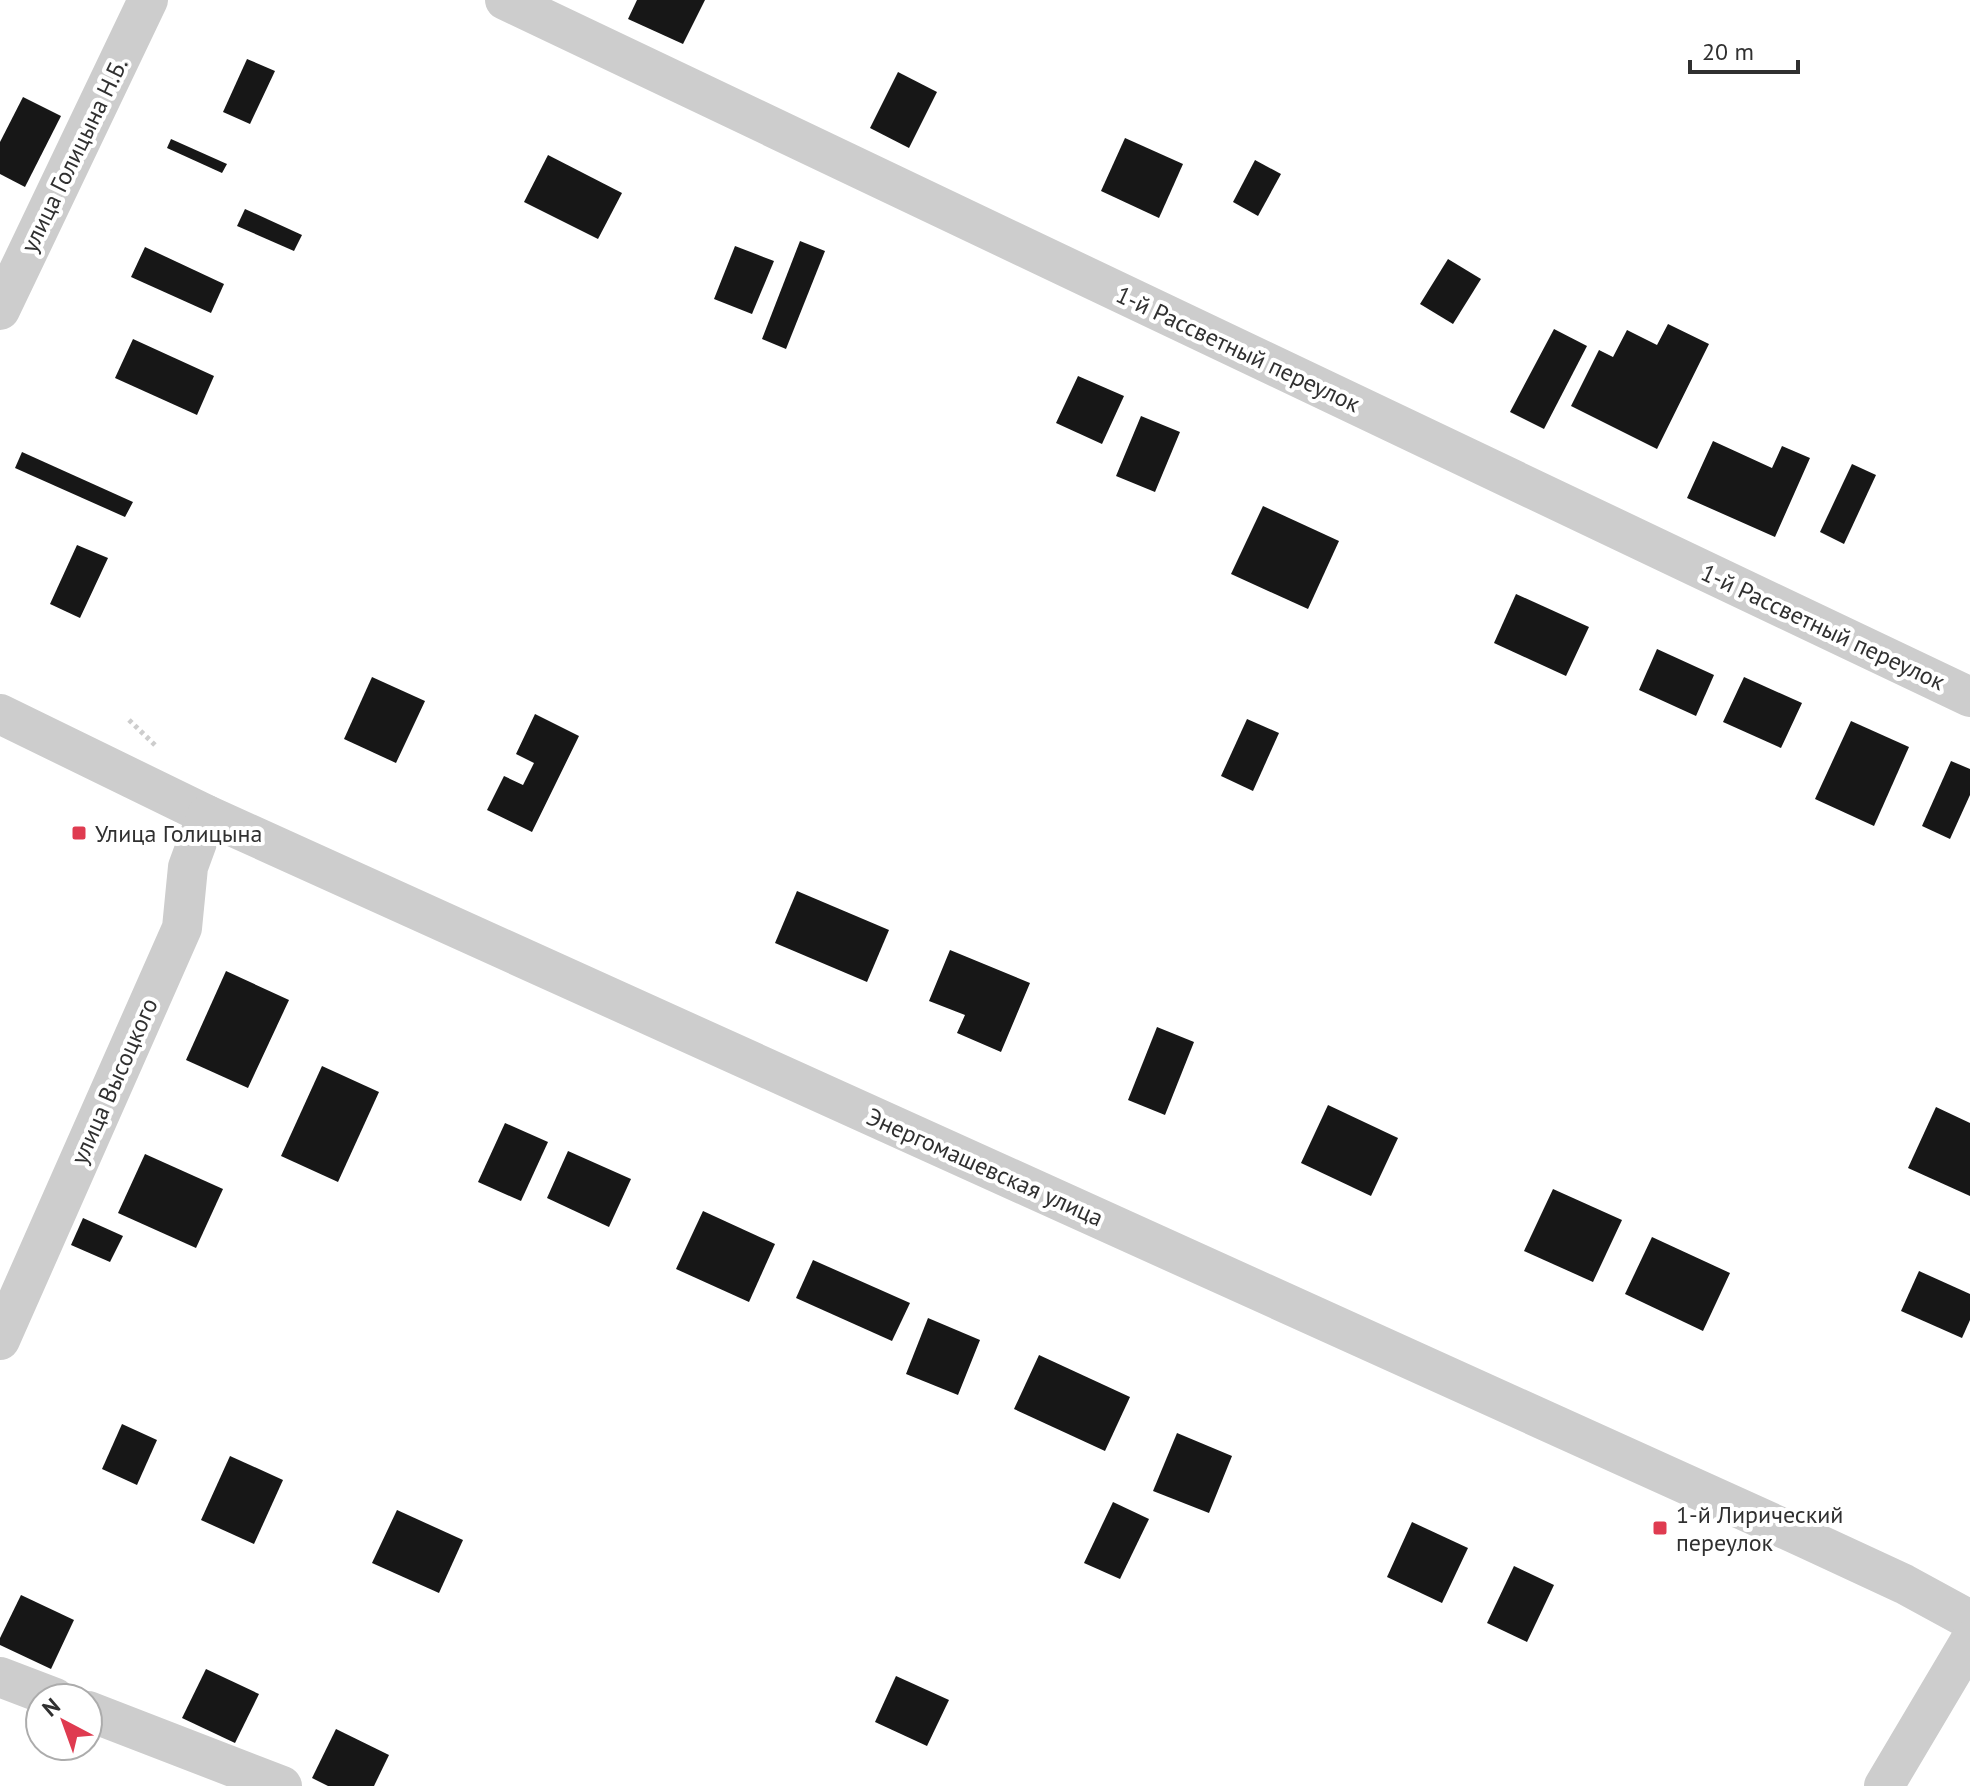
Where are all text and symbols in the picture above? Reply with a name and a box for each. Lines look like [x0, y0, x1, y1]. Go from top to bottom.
scale bar [1690, 24, 1798, 74]
text: 20 m [1702, 36, 1754, 67]
street label: улица Голицына Н.Б. [13, 52, 135, 258]
street label: 1-й Рассветный переулок [1111, 279, 1366, 419]
street label: 1-й Рассветный переулок [1696, 557, 1951, 697]
place label: Улица Голицына [95, 818, 262, 849]
marker: Улица Голицына [70, 824, 88, 842]
street label: улица Высоцкого [63, 993, 165, 1169]
street label: Энергомашевская улица [862, 1101, 1108, 1233]
place label: 1-й Лирический переулок [1676, 1499, 1843, 1558]
marker: 1-й Лирический переулок [1651, 1519, 1669, 1537]
north arrow [24, 1682, 104, 1762]
text: N [36, 1692, 66, 1722]

